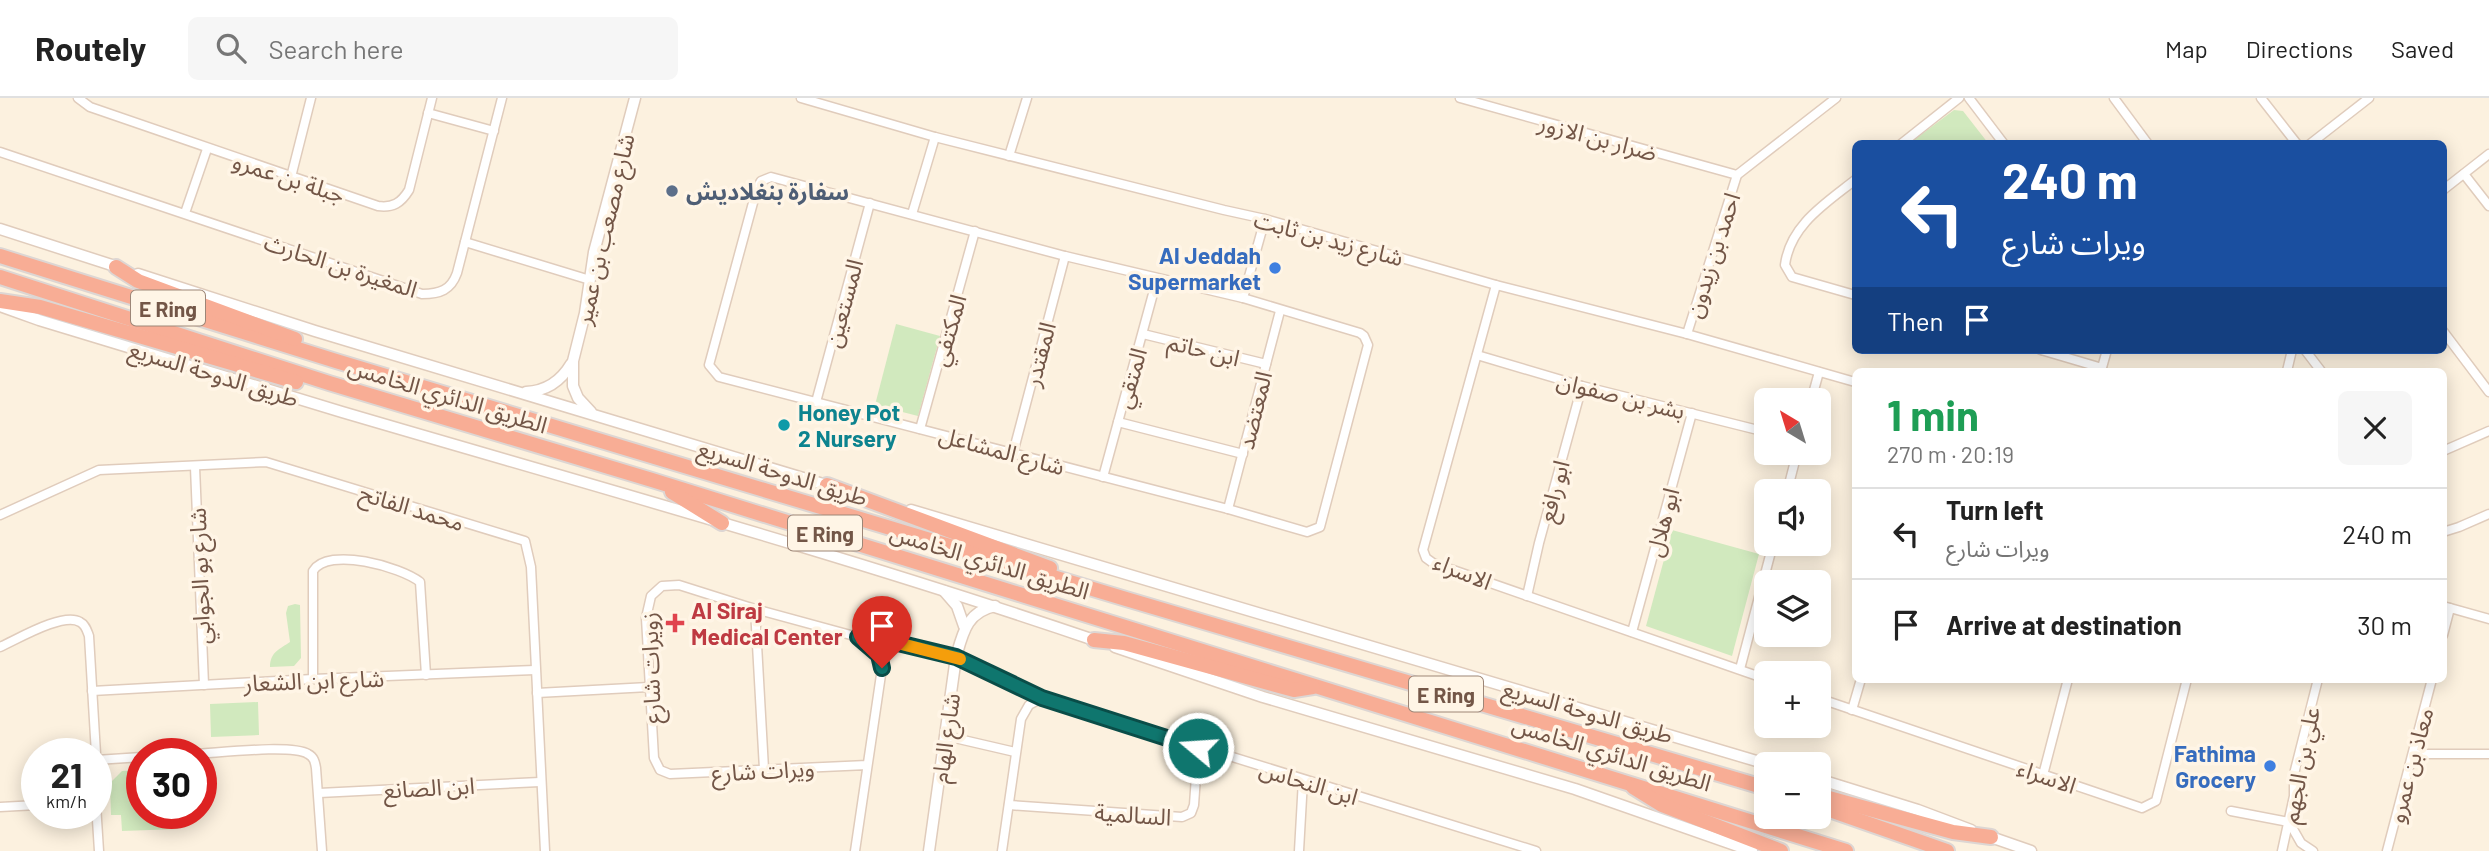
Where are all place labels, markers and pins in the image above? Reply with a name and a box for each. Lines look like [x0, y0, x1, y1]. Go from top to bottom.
place label: سفارة بنغلاديش [686, 177, 849, 206]
marker: سفارة بنغلاديش [664, 183, 680, 199]
place label: Al Jeddah Supermarket [1128, 241, 1261, 295]
marker: Al Jeddah Supermarket [1267, 260, 1283, 276]
place label: Honey Pot 2 Nursery [798, 398, 900, 452]
marker: Honey Pot 2 Nursery [776, 417, 792, 433]
place label: Al Siraj Medical Center [691, 596, 843, 650]
pin [852, 596, 912, 668]
marker: Al Siraj Medical Center [665, 613, 685, 633]
place label: Fathima Grocery [2174, 739, 2256, 793]
marker: Fathima Grocery [2262, 758, 2278, 774]

